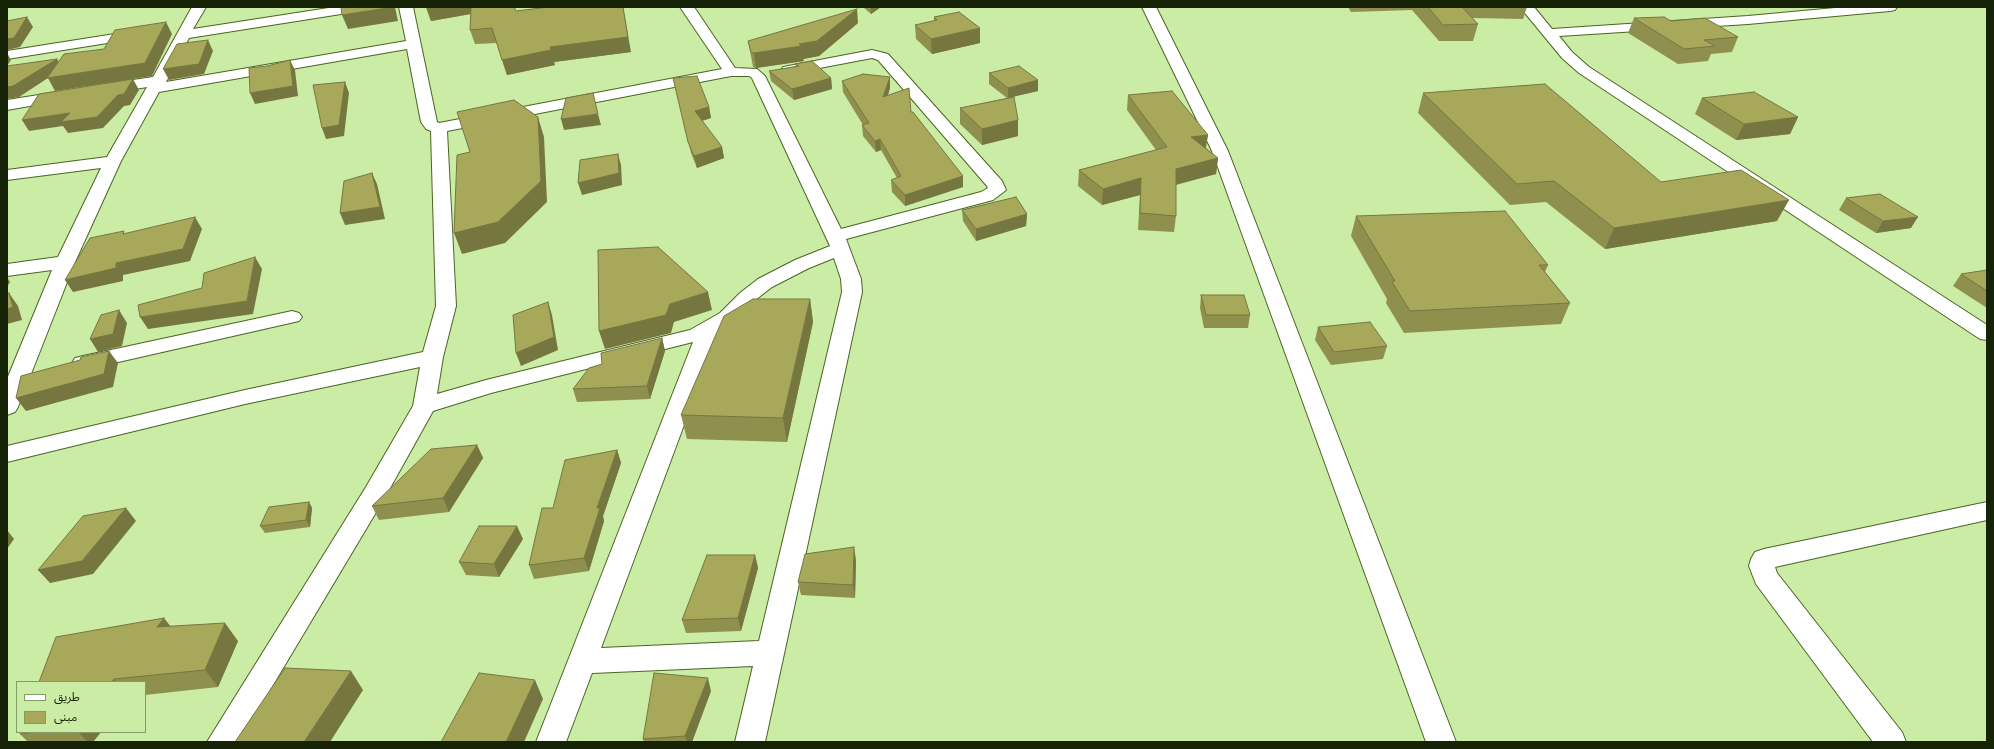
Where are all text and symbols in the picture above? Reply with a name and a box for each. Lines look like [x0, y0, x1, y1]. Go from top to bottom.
legend [16, 681, 146, 733]
text: طريق [54, 689, 80, 703]
text: مبنى [54, 709, 77, 723]

